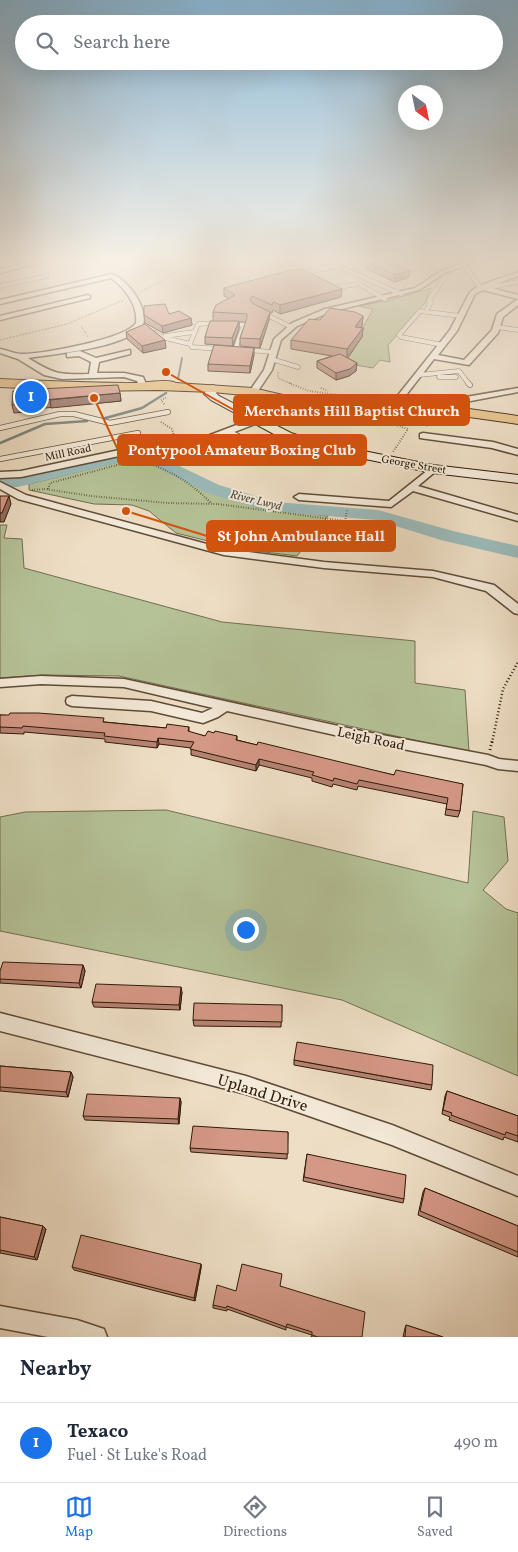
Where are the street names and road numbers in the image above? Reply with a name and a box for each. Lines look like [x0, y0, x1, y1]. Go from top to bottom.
street label: Mill Road [44, 441, 93, 466]
street label: George Street [380, 452, 447, 479]
street label: Leigh Road [335, 723, 406, 756]
street label: Upland Drive [215, 1070, 310, 1118]

